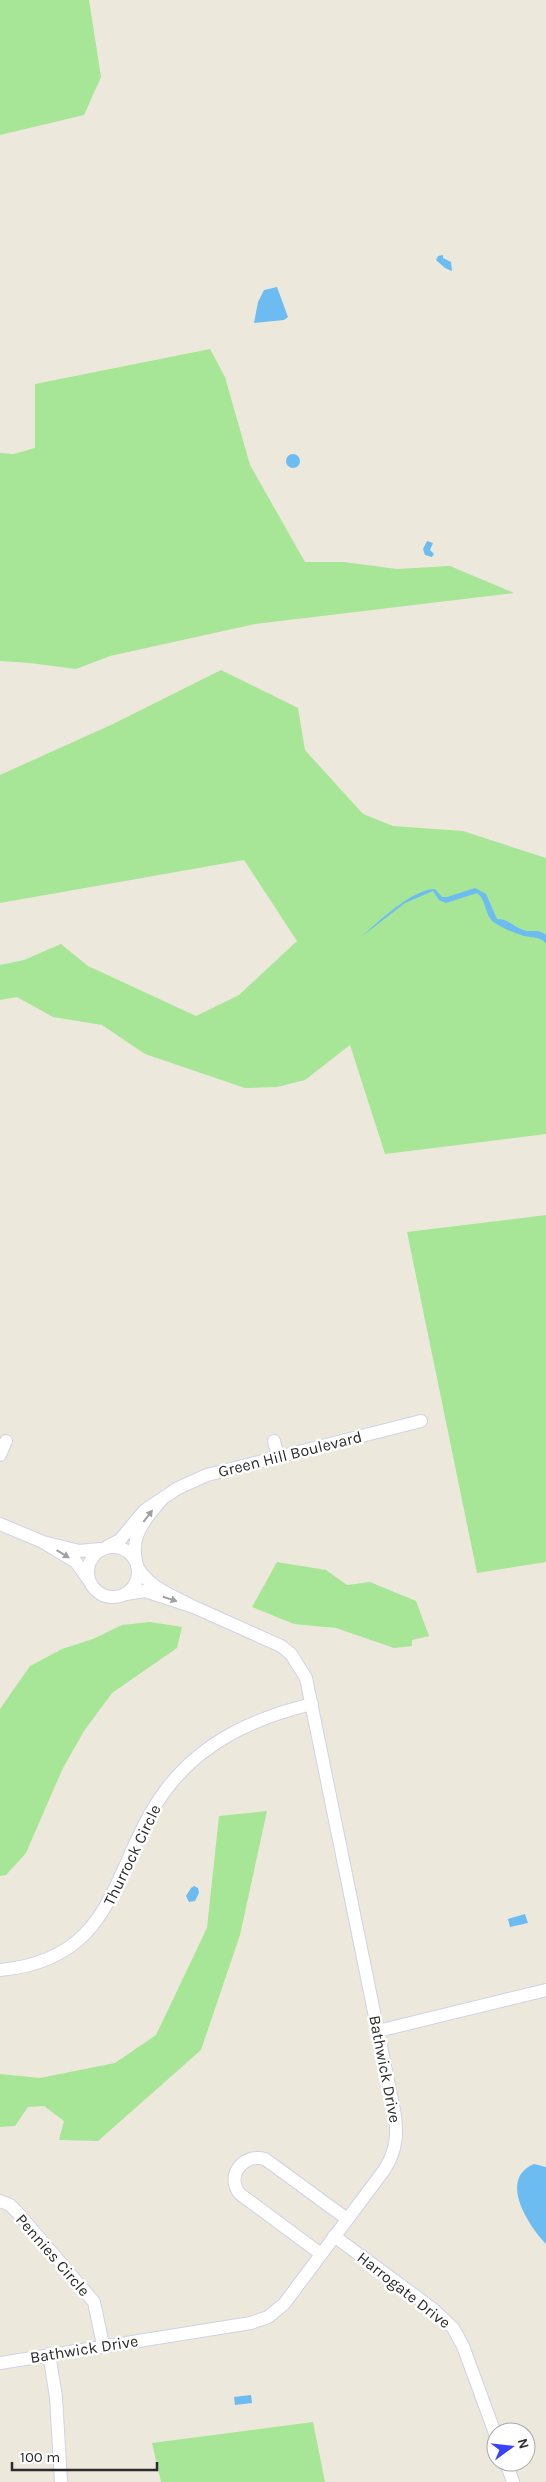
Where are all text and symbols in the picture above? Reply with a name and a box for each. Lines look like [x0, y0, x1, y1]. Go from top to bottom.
street label: Green Hill Boulevard [216, 1427, 364, 1481]
one-way arrow [143, 1509, 153, 1523]
one-way arrow [56, 1550, 69, 1559]
one-way arrow [163, 1596, 178, 1603]
street label: Thurrock Circle [99, 1801, 165, 1909]
street label: Bathwick Drive [365, 2014, 405, 2124]
street label: Pennies Circle [12, 2210, 94, 2300]
street label: Harrogate Drive [354, 2248, 454, 2332]
street label: Bathwick Drive [29, 2331, 139, 2367]
north arrow [486, 2422, 536, 2472]
text: N [514, 2437, 533, 2451]
scale bar [12, 2440, 158, 2472]
text: 100 m [20, 2448, 60, 2466]

